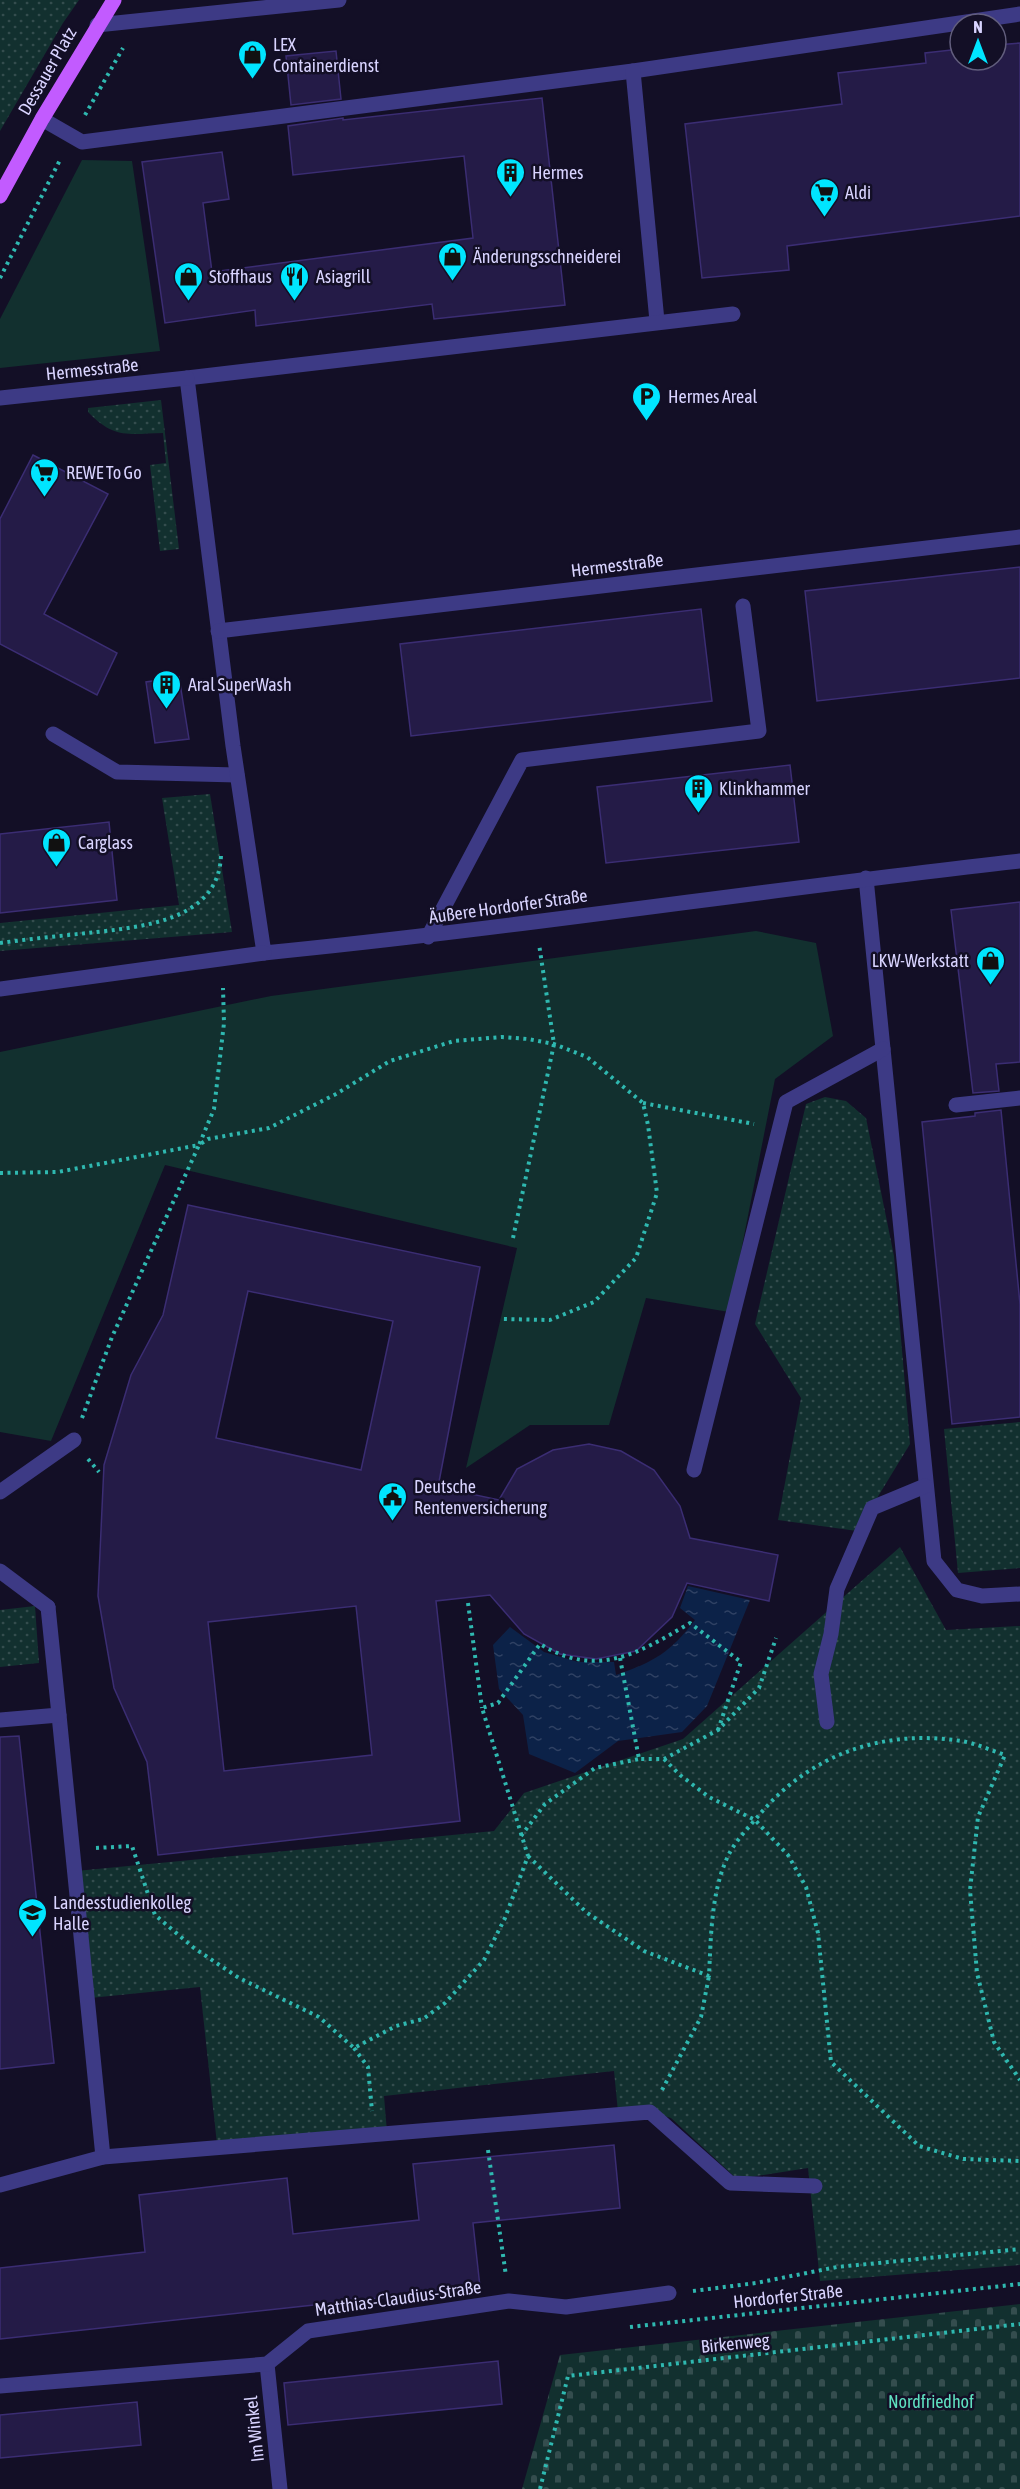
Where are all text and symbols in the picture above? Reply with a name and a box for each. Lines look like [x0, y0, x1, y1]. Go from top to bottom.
north arrow [948, 12, 1008, 72]
text: N [973, 18, 983, 36]
street label: Dessauer Platz [14, 23, 81, 119]
place label: LEX Containerdienst [273, 34, 379, 76]
shop icon: LEX Containerdienst [236, 38, 268, 80]
building icon: Hermes [495, 156, 527, 198]
place label: Hermes [532, 162, 583, 183]
supermarket icon: Aldi [808, 176, 840, 218]
place label: Aldi [845, 182, 871, 203]
shop icon: Änderungsschneiderei [436, 240, 468, 282]
place label: Änderungsschneiderei [473, 246, 621, 267]
shop icon: Stoffhaus [172, 260, 204, 302]
restaurant icon: Asiagrill [279, 260, 311, 302]
place label: Stoffhaus [209, 266, 272, 287]
place label: Asiagrill [316, 266, 371, 287]
street label: Hermesstraße [45, 354, 139, 384]
parking icon: Hermes Areal [631, 380, 663, 422]
place label: Hermes Areal [668, 386, 758, 407]
supermarket icon: REWE To Go [29, 456, 61, 498]
place label: REWE To Go [66, 462, 142, 483]
street label: Hermesstraße [570, 549, 664, 581]
building icon: Aral SuperWash [151, 668, 183, 710]
place label: Aral SuperWash [188, 674, 292, 695]
building icon: Klinkhammer [682, 772, 714, 814]
place label: Klinkhammer [719, 778, 811, 799]
shop icon: Carglass [41, 826, 73, 868]
place label: Carglass [78, 832, 133, 853]
street label: Äußere Hordorfer Straße [427, 884, 589, 928]
shop icon: LKW-Werkstatt [974, 944, 1006, 986]
place label: LKW-Werkstatt [872, 950, 969, 971]
place label: Deutsche Rentenversicherung [414, 1476, 547, 1518]
public building icon: Deutsche Rentenversicherung [377, 1480, 409, 1522]
place label: Landesstudienkolleg Halle [53, 1892, 191, 1934]
school or university icon: Landesstudienkolleg Halle [16, 1896, 48, 1938]
street label: Matthias-Claudius-Straße [313, 2276, 483, 2320]
street label: Hordorfer Straße [732, 2280, 844, 2312]
street label: Birkenweg [700, 2329, 771, 2357]
park label: Nordfriedhof [888, 2391, 974, 2412]
street label: Im Winkel [240, 2395, 268, 2463]

